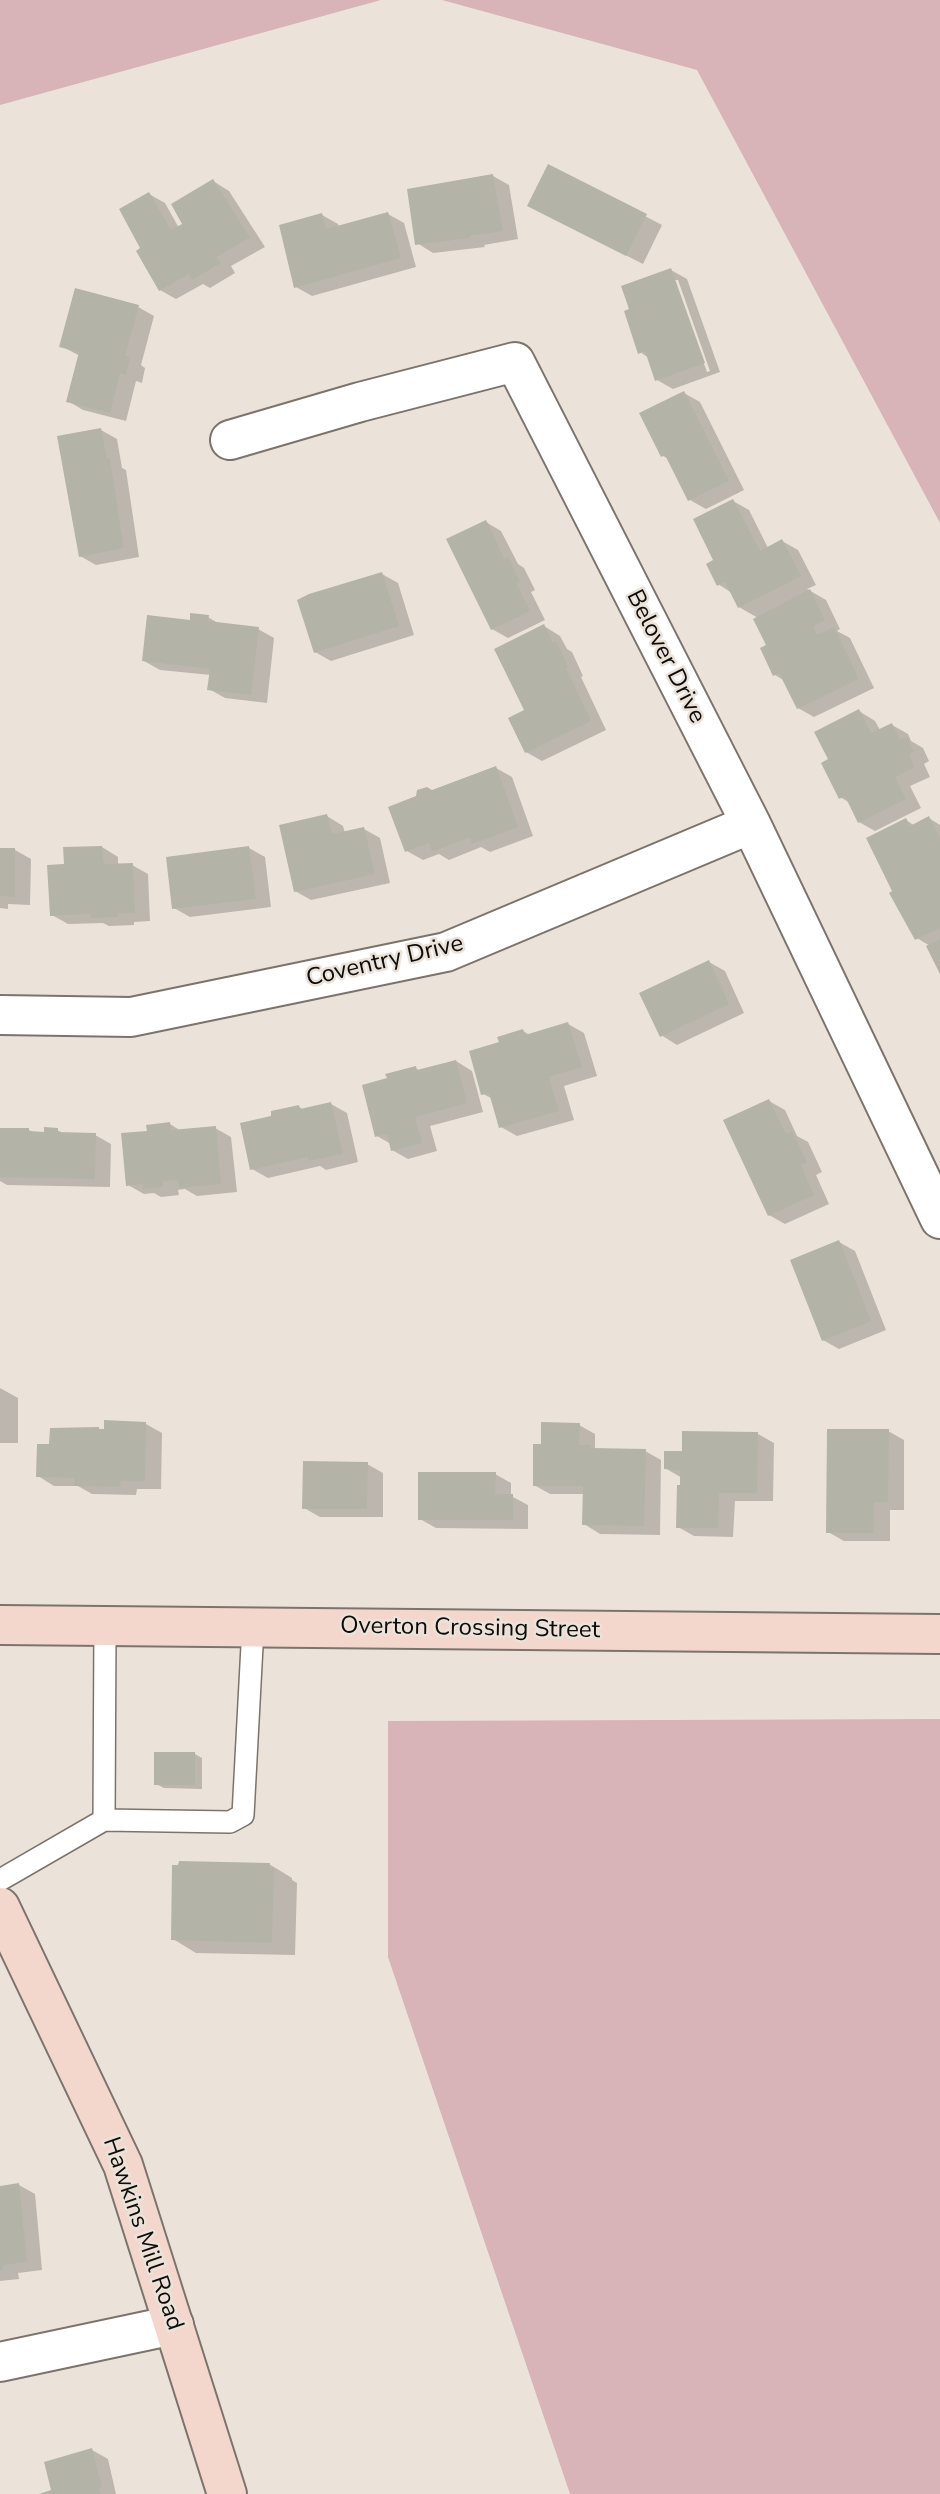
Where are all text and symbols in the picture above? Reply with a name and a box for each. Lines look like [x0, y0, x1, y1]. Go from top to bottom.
street label: Belover Drive [619, 586, 711, 728]
street label: Coventry Drive [304, 930, 466, 994]
street label: Overton Crossing Street [340, 1612, 600, 1646]
street label: Hawkins Mill Road [95, 2134, 189, 2334]

